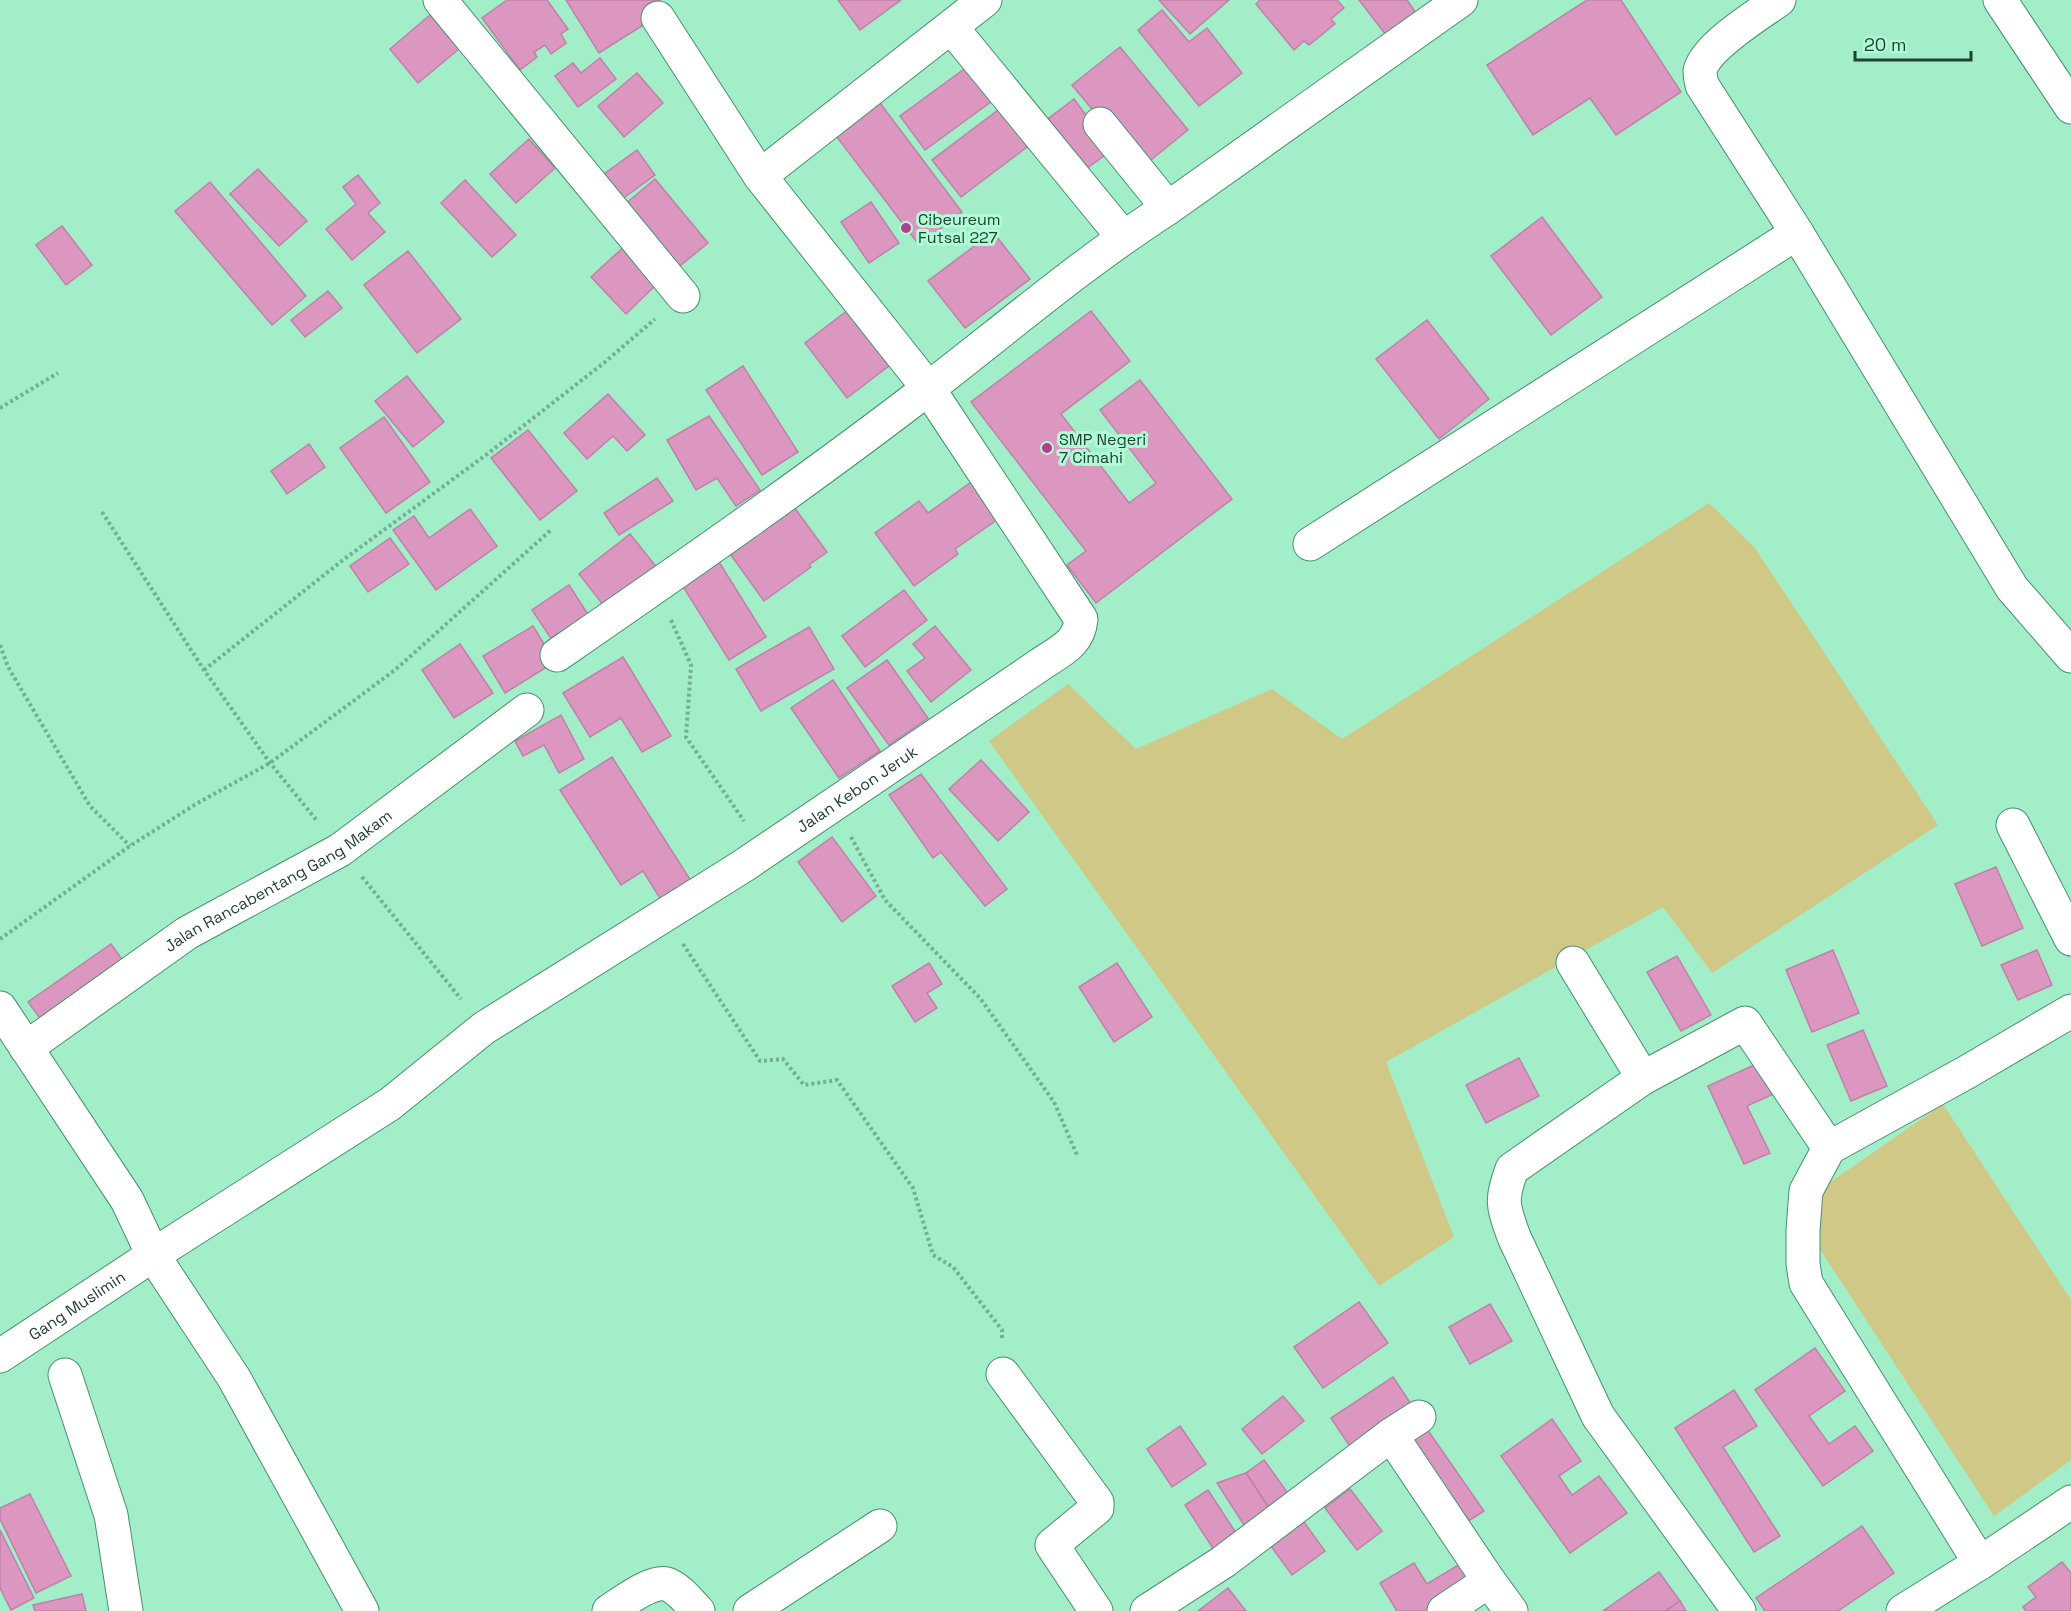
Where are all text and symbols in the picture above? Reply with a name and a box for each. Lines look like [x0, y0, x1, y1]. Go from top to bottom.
scale bar [1855, 24, 1970, 62]
text: 20 m [1864, 33, 1907, 56]
place label: Cibeureum Futsal 227 [918, 209, 1001, 248]
marker: Cibeureum Futsal 227 [899, 221, 913, 235]
place label: SMP Negeri 7 Cimahi [1059, 429, 1146, 468]
marker: SMP Negeri 7 Cimahi [1040, 441, 1054, 455]
street label: Jalan Kebon Jeruk [792, 741, 922, 838]
street label: Jalan Rancabentang Gang Makam [160, 805, 396, 957]
street label: Gang Muslimin [25, 1266, 129, 1345]

